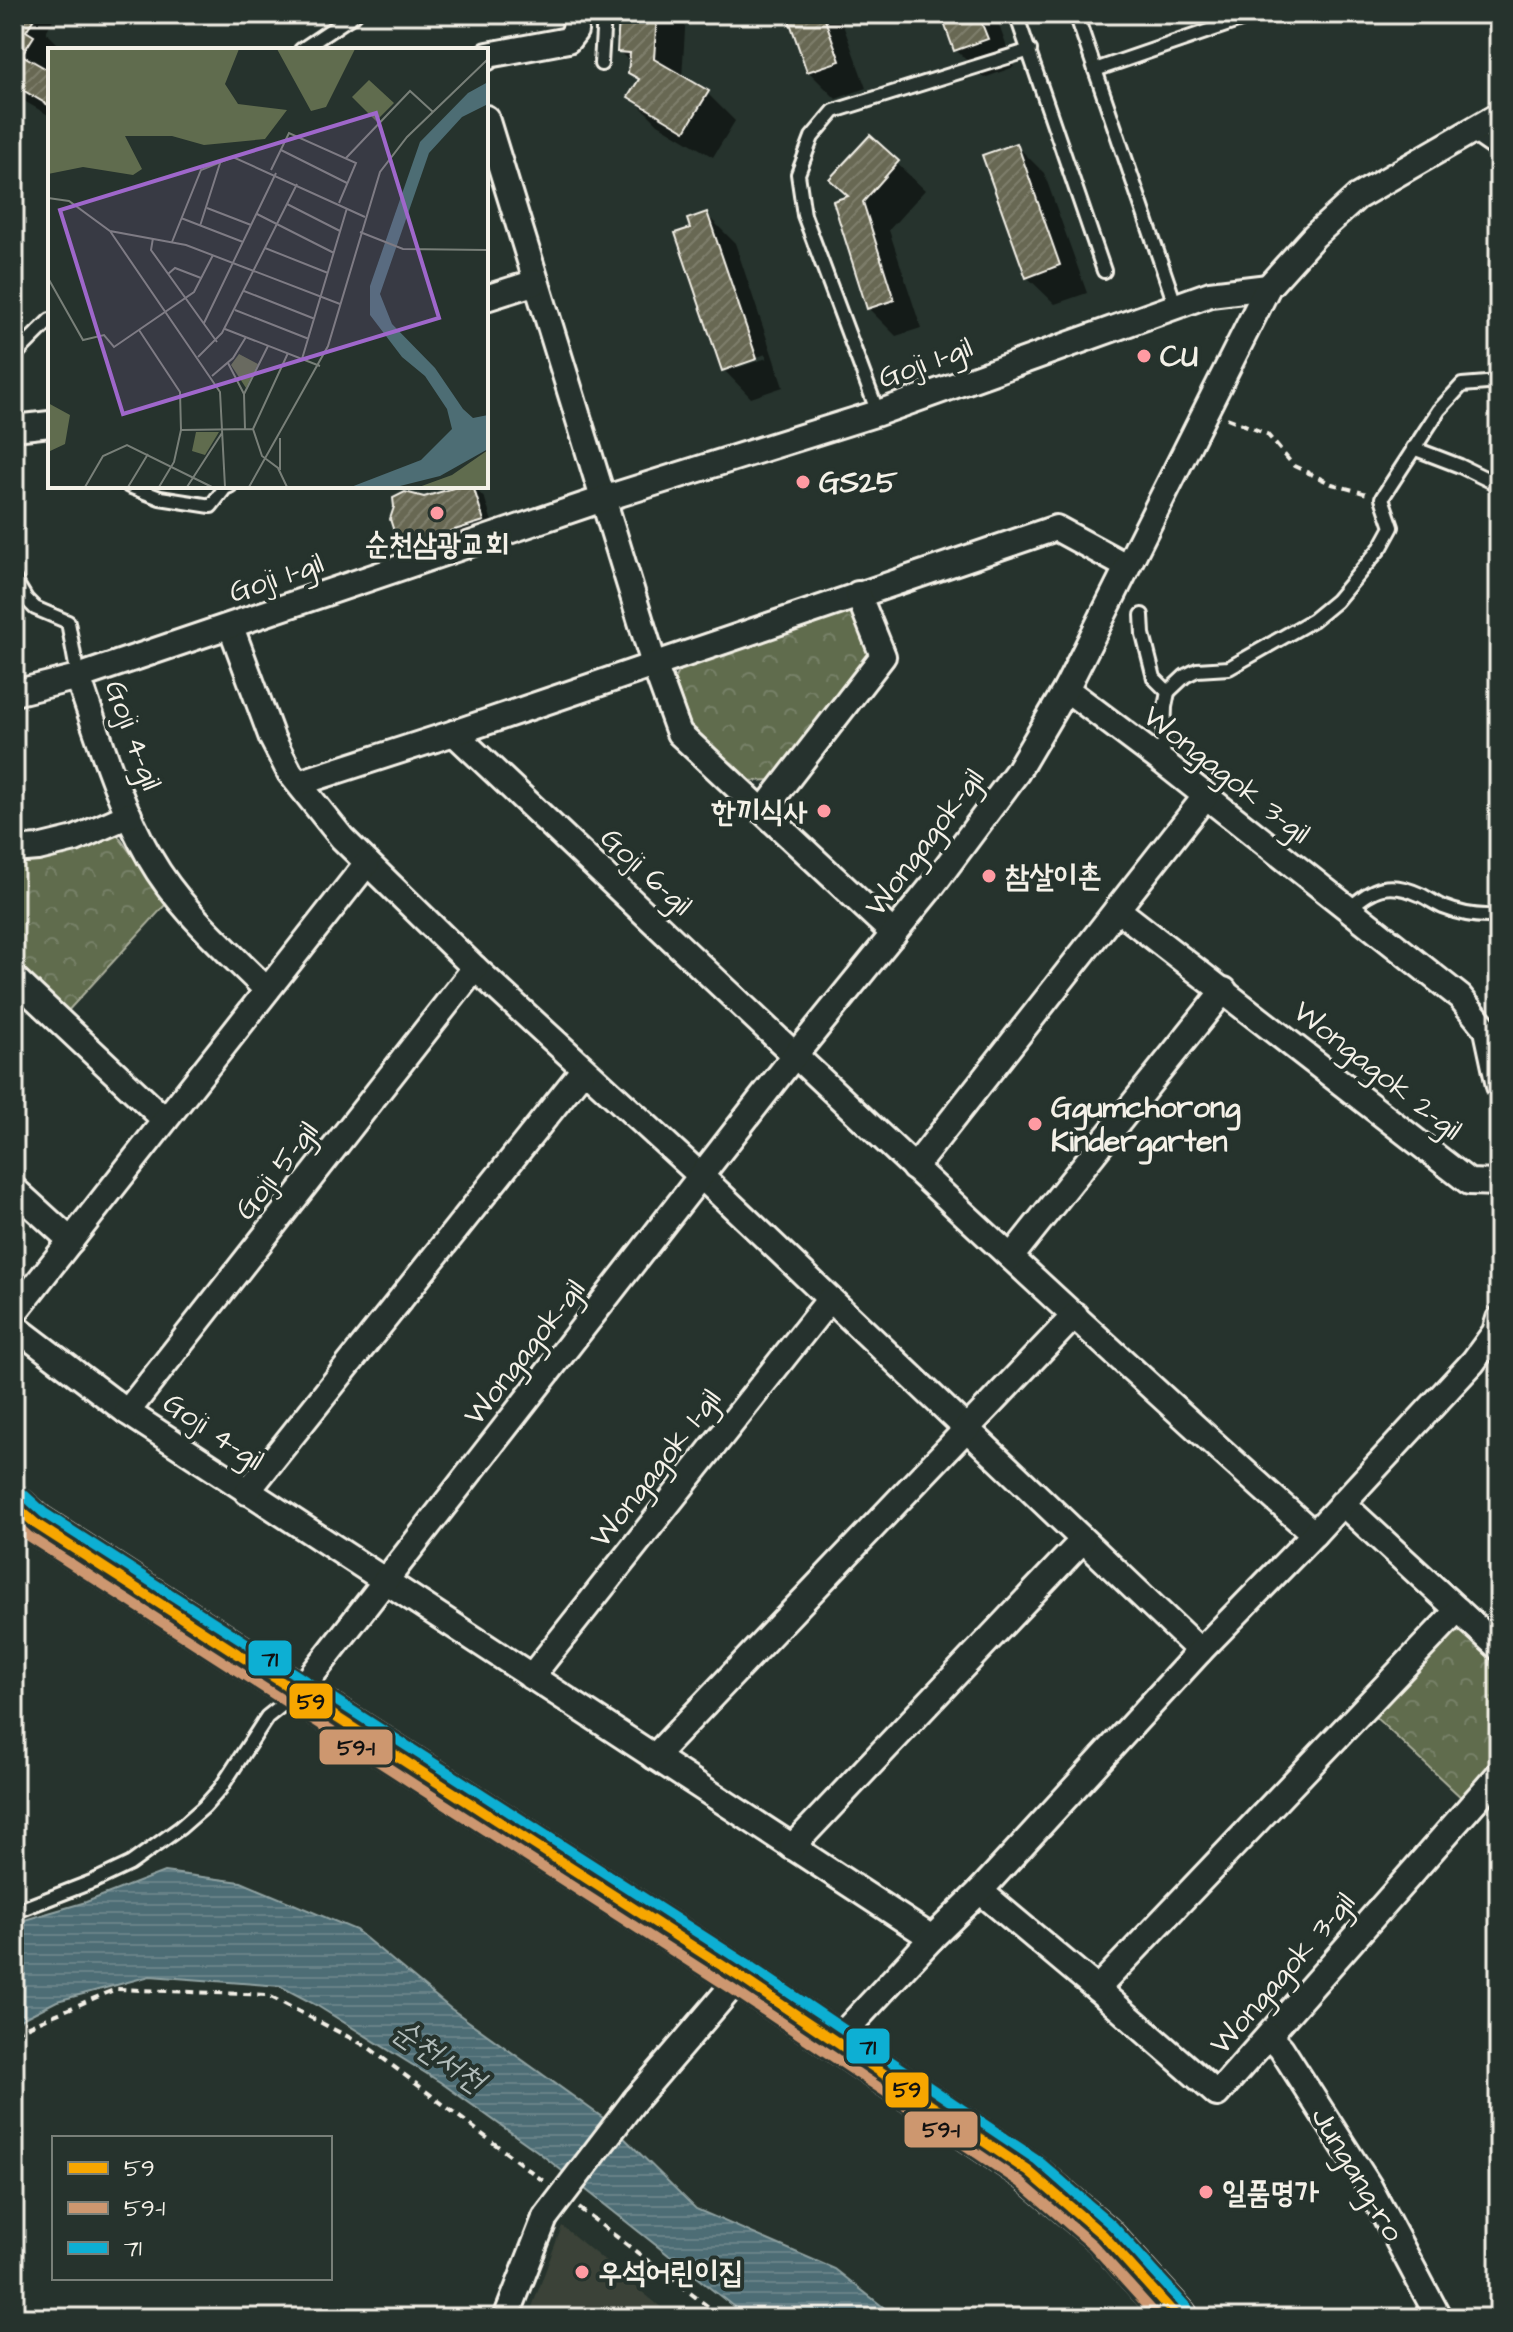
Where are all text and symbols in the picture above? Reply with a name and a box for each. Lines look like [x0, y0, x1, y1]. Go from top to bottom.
inset map [48, 48, 488, 488]
street label: Goji 1-gil [872, 327, 979, 400]
place label: CU [1160, 336, 1198, 378]
marker: CU [1135, 347, 1153, 365]
place label: GS25 [819, 462, 898, 504]
marker: GS25 [794, 473, 812, 491]
marker: 순천삼광교회 [428, 504, 446, 522]
place label: 순천삼광교회 [365, 524, 509, 566]
street label: Goji 1-gil [223, 542, 330, 615]
street label: Goji 4-gil [93, 675, 172, 796]
street label: Wongagok 3-gil [1133, 696, 1319, 855]
street label: Wongagok-gil [855, 760, 995, 926]
place label: 한끼식사 [710, 791, 808, 833]
marker: 한끼식사 [815, 802, 833, 820]
street label: Goji 6-gil [590, 818, 702, 926]
place label: 참살이촌 [1005, 856, 1102, 898]
marker: 참살이촌 [980, 867, 998, 885]
street label: Wongagok 2-gil [1283, 991, 1471, 1151]
place label: Ggumchorong Kindergarten [1051, 1087, 1241, 1165]
street label: Goji 5-gil [225, 1112, 329, 1229]
marker: Ggumchorong Kindergarten [1026, 1115, 1044, 1133]
street label: Wongagok-gil [454, 1270, 596, 1435]
street label: Wongagok 1-gil [580, 1380, 732, 1558]
street label: Goji 4-gil [154, 1383, 272, 1482]
line badge: 71 [247, 1639, 293, 1677]
text: 71 [261, 1644, 278, 1675]
line badge: 59 [288, 1682, 334, 1720]
text: 59 [297, 1687, 325, 1718]
line badge: 59-1 [318, 1728, 394, 1766]
text: 59-1 [337, 1733, 375, 1764]
street label: Wongagok 3-gil [1200, 1883, 1366, 2065]
water label: 순천서천 [383, 2009, 496, 2106]
line badge: 71 [845, 2027, 891, 2065]
text: 71 [859, 2032, 876, 2063]
line badge: 59 [884, 2071, 930, 2109]
text: 59 [893, 2075, 921, 2106]
street label: Jungang-ro [1300, 2099, 1414, 2250]
line badge: 59-1 [903, 2110, 979, 2149]
text: 59-1 [922, 2115, 960, 2146]
legend [52, 2136, 332, 2280]
text: 59 [124, 2152, 155, 2186]
place label: 일품명가 [1222, 2172, 1319, 2214]
marker: 일품명가 [1197, 2183, 1215, 2201]
text: 59-1 [124, 2192, 165, 2226]
text: 71 [124, 2232, 142, 2266]
place label: 우석어린이집 [598, 2252, 743, 2294]
marker: 우석어린이집 [573, 2263, 591, 2281]

